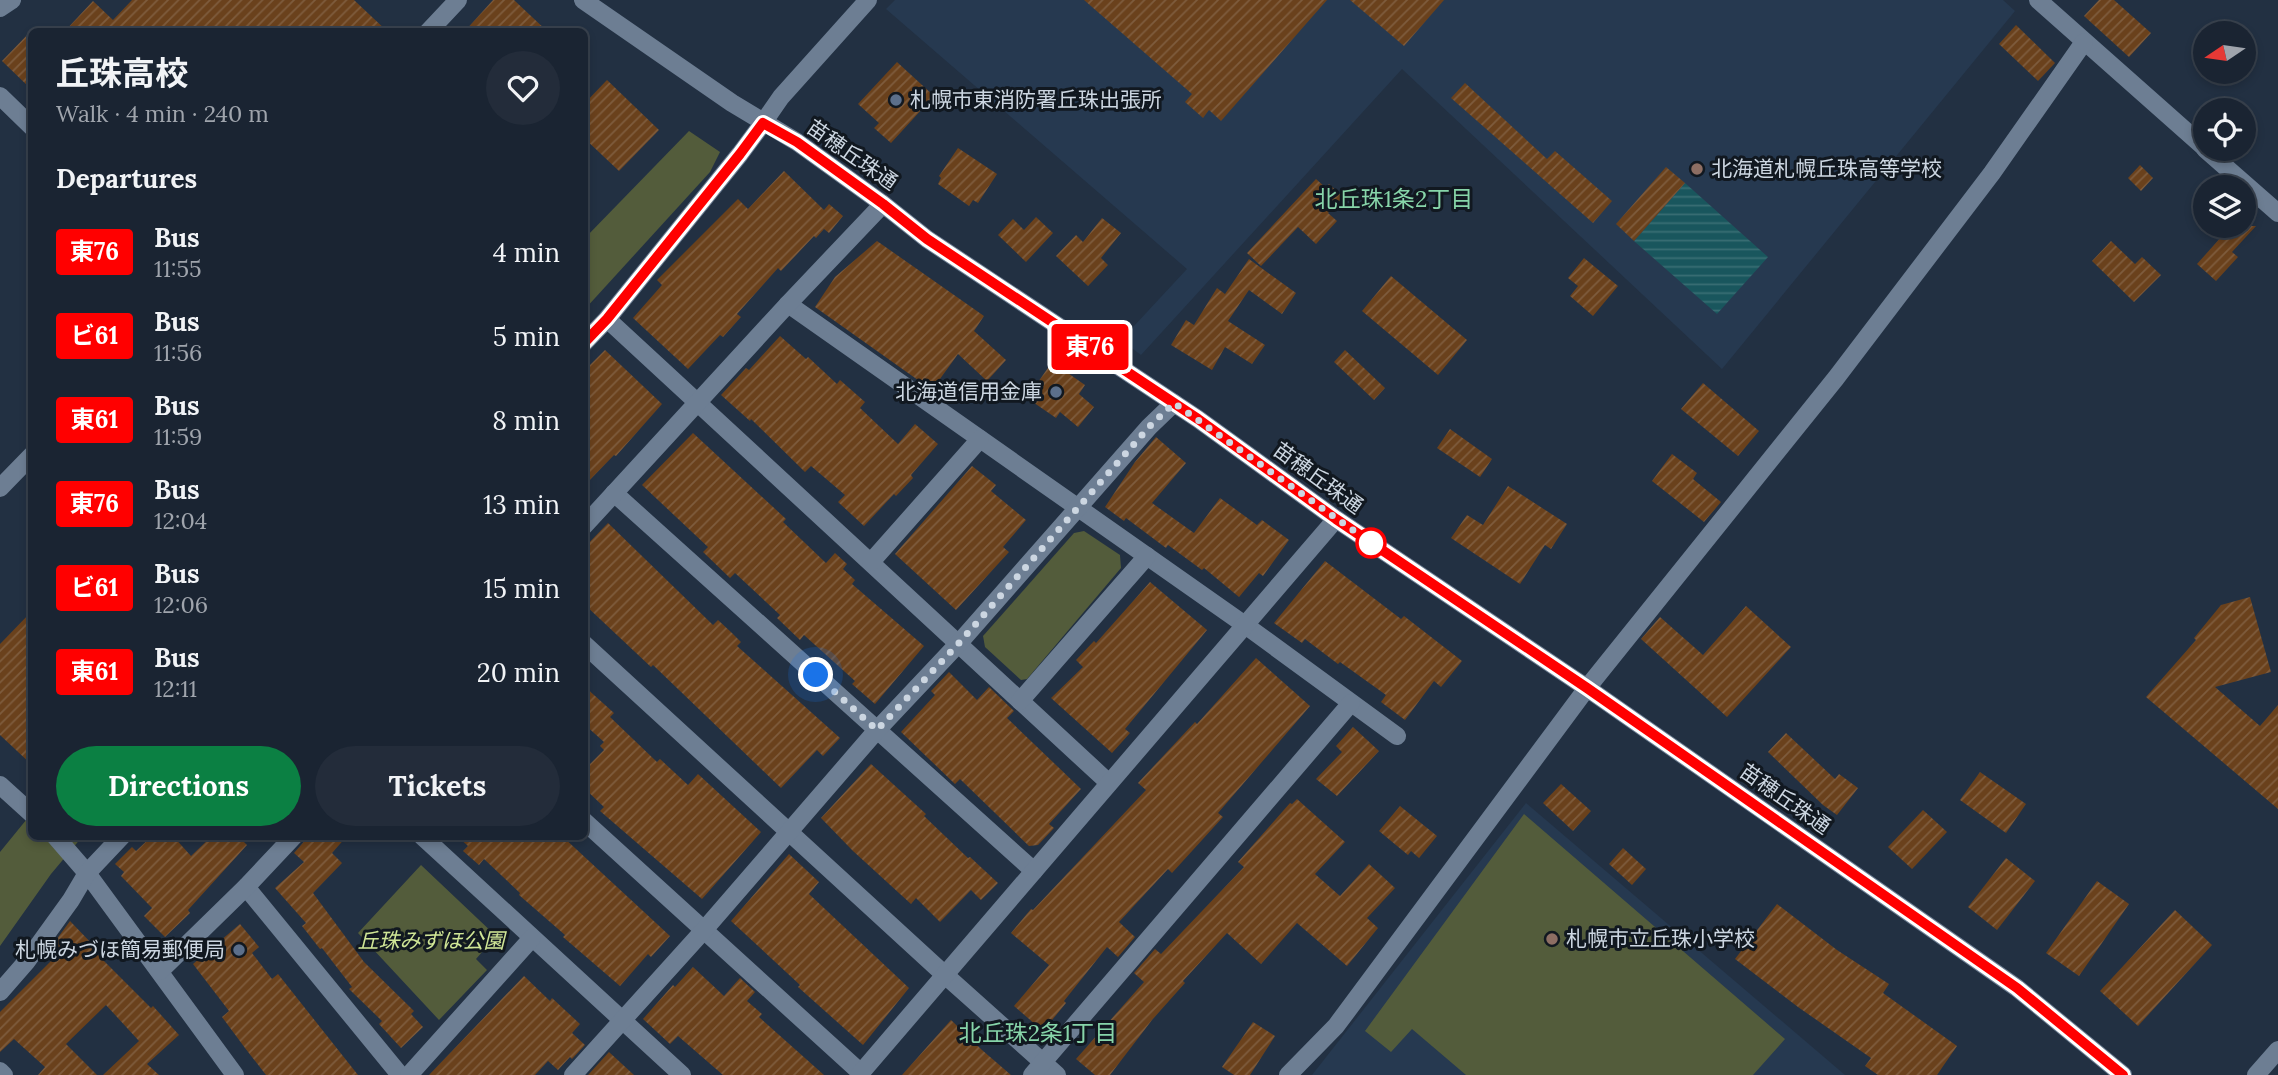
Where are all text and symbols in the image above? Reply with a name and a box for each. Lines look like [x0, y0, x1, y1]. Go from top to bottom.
north arrow [2193, 21, 2256, 84]
map controls [2193, 21, 2256, 238]
button: heart [486, 51, 560, 125]
text: 丘珠高校 [56, 52, 188, 94]
place label: 札幌市東消防署丘珠出張所 [910, 86, 1162, 113]
marker: 札幌市東消防署丘珠出張所 [888, 92, 904, 108]
button: locate [2193, 98, 2256, 161]
text: Walk · 4 min · 240 m [56, 99, 269, 128]
street label: 苗穂丘珠通 [802, 113, 903, 196]
place label: 北海道札幌丘珠高等学校 [1711, 155, 1942, 182]
marker: 北海道札幌丘珠高等学校 [1689, 161, 1705, 177]
text: Departures [56, 162, 197, 195]
button: layers [2193, 175, 2256, 238]
district label: 北丘珠1条2丁目 [1315, 184, 1473, 213]
text: Bus [154, 221, 200, 254]
text: 東76 [70, 236, 119, 267]
text: 4 min [493, 236, 560, 269]
text: 11:55 [154, 254, 202, 283]
text: Bus [154, 305, 200, 338]
text: ビ61 [71, 320, 118, 351]
text: 5 min [493, 320, 560, 353]
line badge: 東76 [1050, 324, 1130, 370]
text: 東76 [1065, 331, 1115, 362]
text: 11:56 [154, 338, 202, 367]
place label: 北海道信用金庫 [895, 378, 1042, 405]
marker: 北海道信用金庫 [1048, 384, 1064, 400]
text: Bus [154, 389, 200, 422]
text: 東61 [71, 404, 118, 435]
text: 8 min [492, 404, 560, 437]
text: 11:59 [154, 422, 202, 451]
street label: 苗穂丘珠通 [1268, 436, 1369, 519]
text: Bus [154, 473, 200, 506]
text: 東76 [70, 488, 119, 519]
text: 13 min [483, 488, 560, 521]
text: 12:04 [154, 506, 207, 535]
unlabelled marker [1356, 528, 1386, 558]
text: Bus [154, 557, 200, 590]
text: ビ61 [71, 572, 118, 603]
text: 15 min [483, 572, 560, 605]
text: 12:06 [154, 590, 208, 619]
text: Bus [154, 641, 200, 674]
text: 東61 [71, 656, 118, 687]
text: 20 min [477, 656, 560, 689]
your location [798, 657, 833, 692]
text: 12:11 [154, 674, 197, 703]
button: Directions [56, 746, 301, 826]
button: Tickets [315, 746, 560, 826]
street label: 苗穂丘珠通 [1735, 757, 1836, 840]
place label: 札幌市立丘珠小学校 [1566, 925, 1755, 952]
park label: 丘珠みずほ公園 [358, 927, 507, 954]
marker: 札幌市立丘珠小学校 [1544, 931, 1560, 947]
place label: 札幌みづほ簡易郵便局 [15, 936, 225, 963]
marker: 札幌みづほ簡易郵便局 [231, 942, 247, 958]
district label: 北丘珠2条1丁目 [959, 1018, 1117, 1047]

